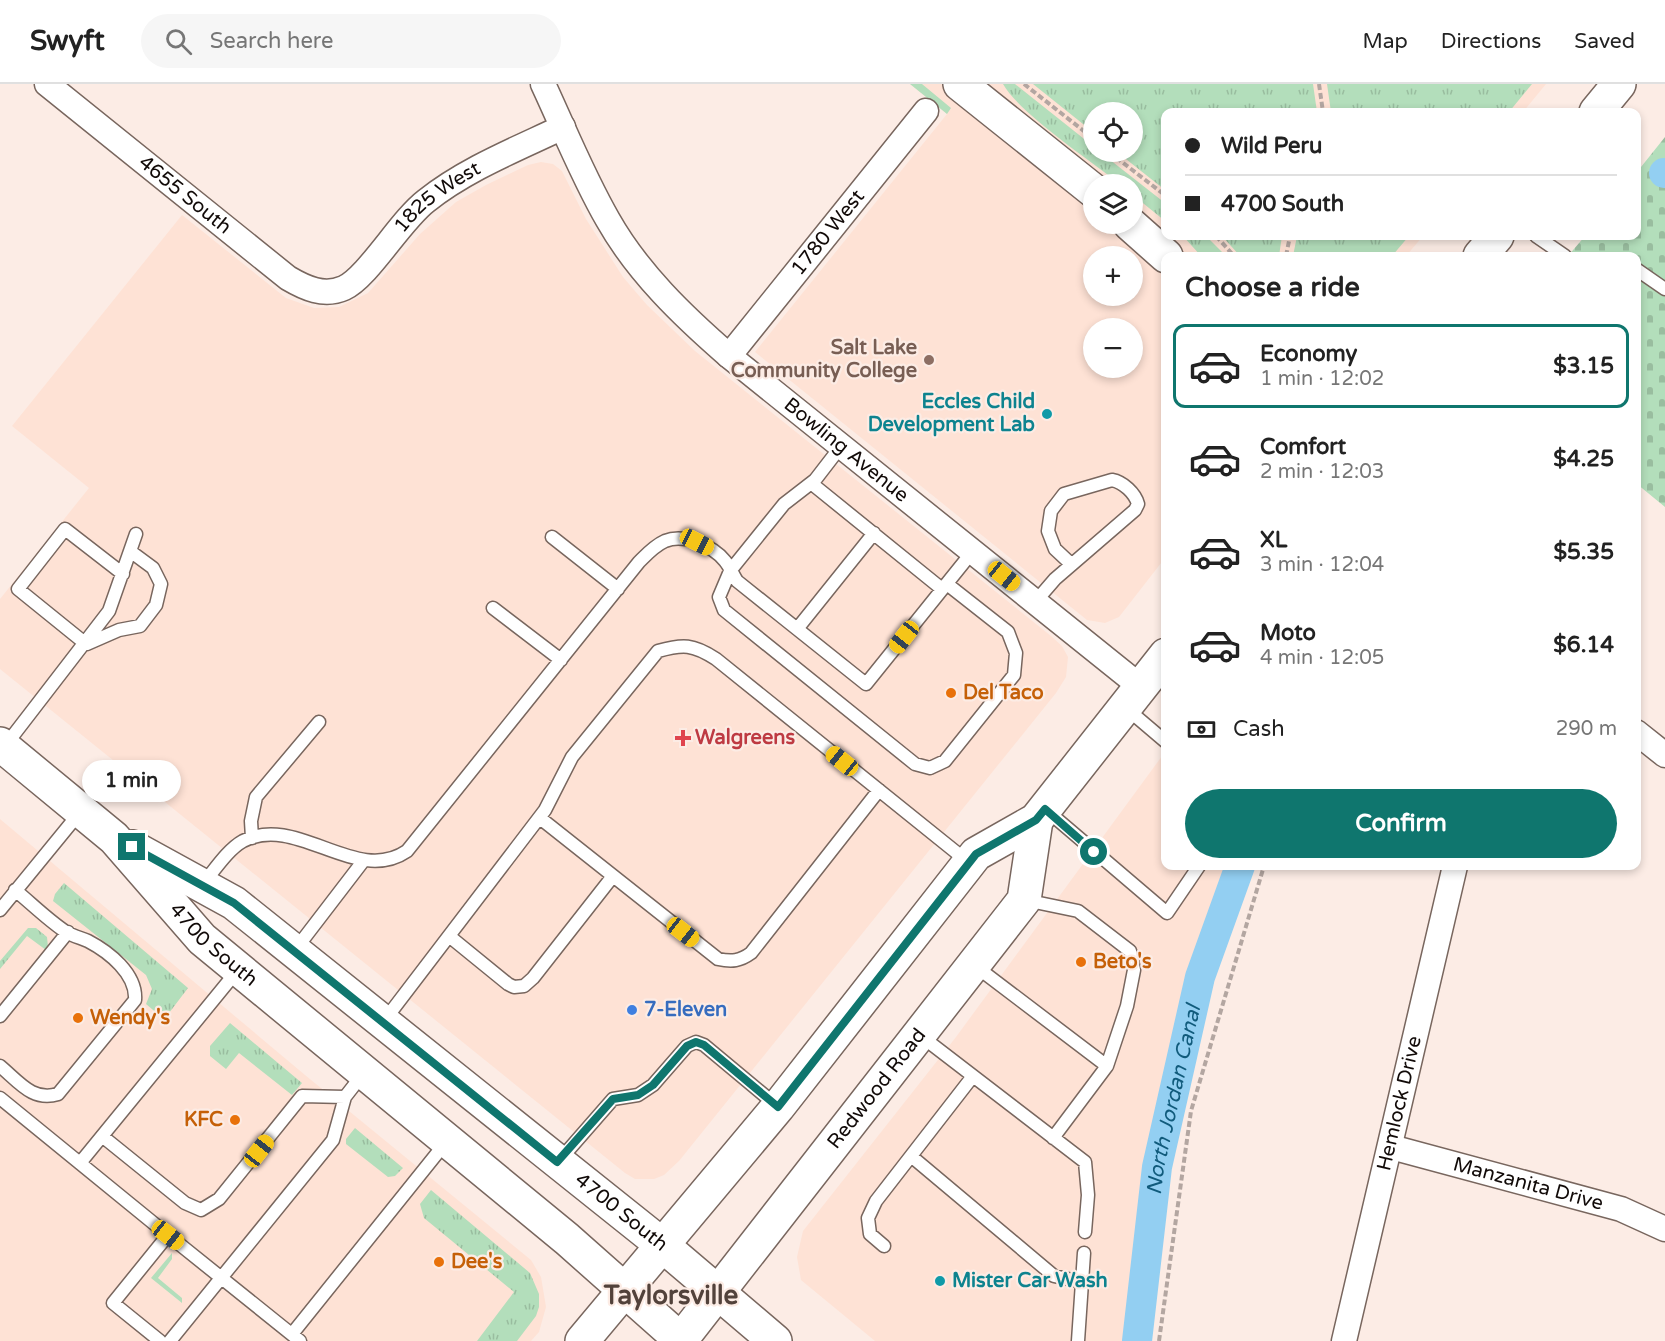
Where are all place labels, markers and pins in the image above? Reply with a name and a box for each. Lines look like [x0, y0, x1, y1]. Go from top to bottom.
place label: Salt Lake Community College [731, 336, 917, 383]
marker: Salt Lake Community College [922, 353, 936, 367]
place label: Eccles Child Development Lab [868, 390, 1035, 437]
marker: Eccles Child Development Lab [1040, 407, 1054, 421]
place label: Del Taco [963, 681, 1044, 705]
marker: Del Taco [944, 686, 958, 700]
place label: Walgreens [695, 726, 795, 750]
marker: Walgreens [676, 731, 690, 745]
place label: Beto's [1093, 950, 1152, 974]
marker: Beto's [1074, 955, 1088, 969]
place label: 7-Eleven [644, 998, 727, 1022]
marker: 7-Eleven [625, 1003, 639, 1017]
place label: Wendy's [90, 1006, 171, 1030]
marker: Wendy's [71, 1011, 85, 1025]
place label: KFC [184, 1108, 223, 1132]
marker: KFC [228, 1113, 242, 1127]
place label: Dee's [451, 1250, 503, 1274]
marker: Dee's [432, 1255, 446, 1269]
place label: Mister Car Wash [952, 1269, 1108, 1293]
marker: Mister Car Wash [933, 1274, 947, 1288]

